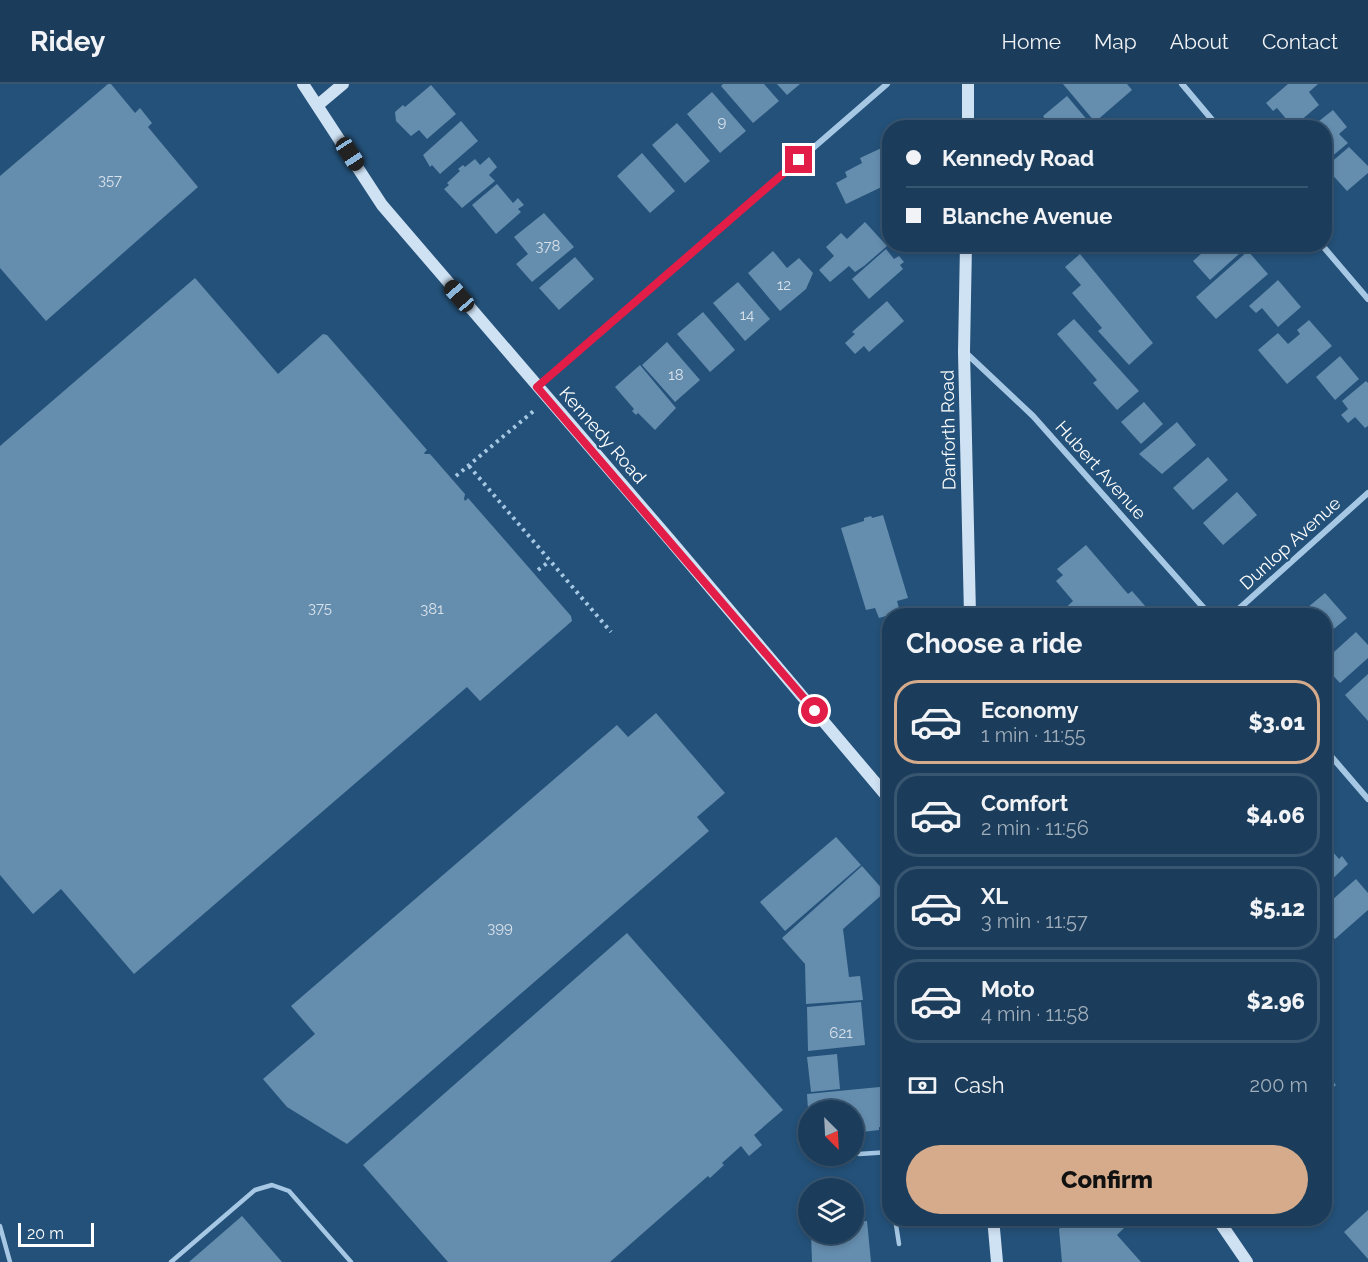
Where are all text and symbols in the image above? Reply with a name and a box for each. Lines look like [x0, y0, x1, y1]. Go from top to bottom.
text: Ridey [30, 25, 105, 58]
text: Home [1002, 29, 1061, 54]
text: Map [1094, 29, 1137, 54]
text: About [1170, 29, 1229, 54]
text: Contact [1262, 29, 1338, 54]
house number: 9 [718, 113, 727, 131]
car [333, 134, 367, 174]
text: Kennedy Road [942, 145, 1094, 171]
route end [785, 146, 812, 173]
house number: 357 [98, 171, 122, 189]
text: Blanche Avenue [942, 203, 1112, 229]
house number: 378 [536, 237, 561, 255]
house number: 12 [777, 276, 791, 294]
car [440, 277, 478, 315]
house number: 14 [740, 306, 754, 324]
house number: 18 [668, 366, 684, 384]
street label: Danforth Road [936, 370, 960, 490]
street label: Kennedy Road [555, 382, 651, 488]
street label: Hubert Avenue [1051, 416, 1151, 524]
street label: Dunlop Avenue [1235, 492, 1345, 594]
house number: 375 [308, 599, 332, 617]
house number: 381 [420, 600, 444, 618]
text: Choose a ride [906, 628, 1082, 659]
icon: car [909, 695, 963, 749]
route start [801, 697, 828, 724]
text: Economy [981, 697, 1079, 723]
text: $3.01 [1248, 709, 1305, 735]
text: 1 min · 11:55 [981, 723, 1086, 747]
icon: car [909, 788, 963, 842]
text: Comfort [981, 790, 1068, 816]
text: $4.06 [1246, 802, 1305, 828]
text: 2 min · 11:56 [981, 816, 1089, 840]
icon: car [909, 881, 963, 935]
text: XL [981, 883, 1008, 909]
text: $5.12 [1249, 895, 1305, 921]
text: 3 min · 11:57 [981, 909, 1088, 933]
house number: 399 [487, 919, 513, 937]
icon: car [909, 974, 963, 1028]
text: Moto [981, 976, 1035, 1002]
text: $2.96 [1247, 988, 1305, 1014]
text: 4 min · 11:58 [981, 1002, 1089, 1026]
house number: 621 [829, 1024, 853, 1042]
icon: cash [906, 1069, 939, 1102]
text: Cash [954, 1072, 1005, 1098]
text: 200 m [1250, 1073, 1308, 1097]
north arrow [798, 1100, 864, 1166]
map controls [798, 1100, 864, 1244]
button: Confirm [906, 1145, 1308, 1214]
button: layers [798, 1178, 864, 1244]
scale bar [18, 1220, 94, 1248]
text: 20 m [27, 1224, 64, 1243]

